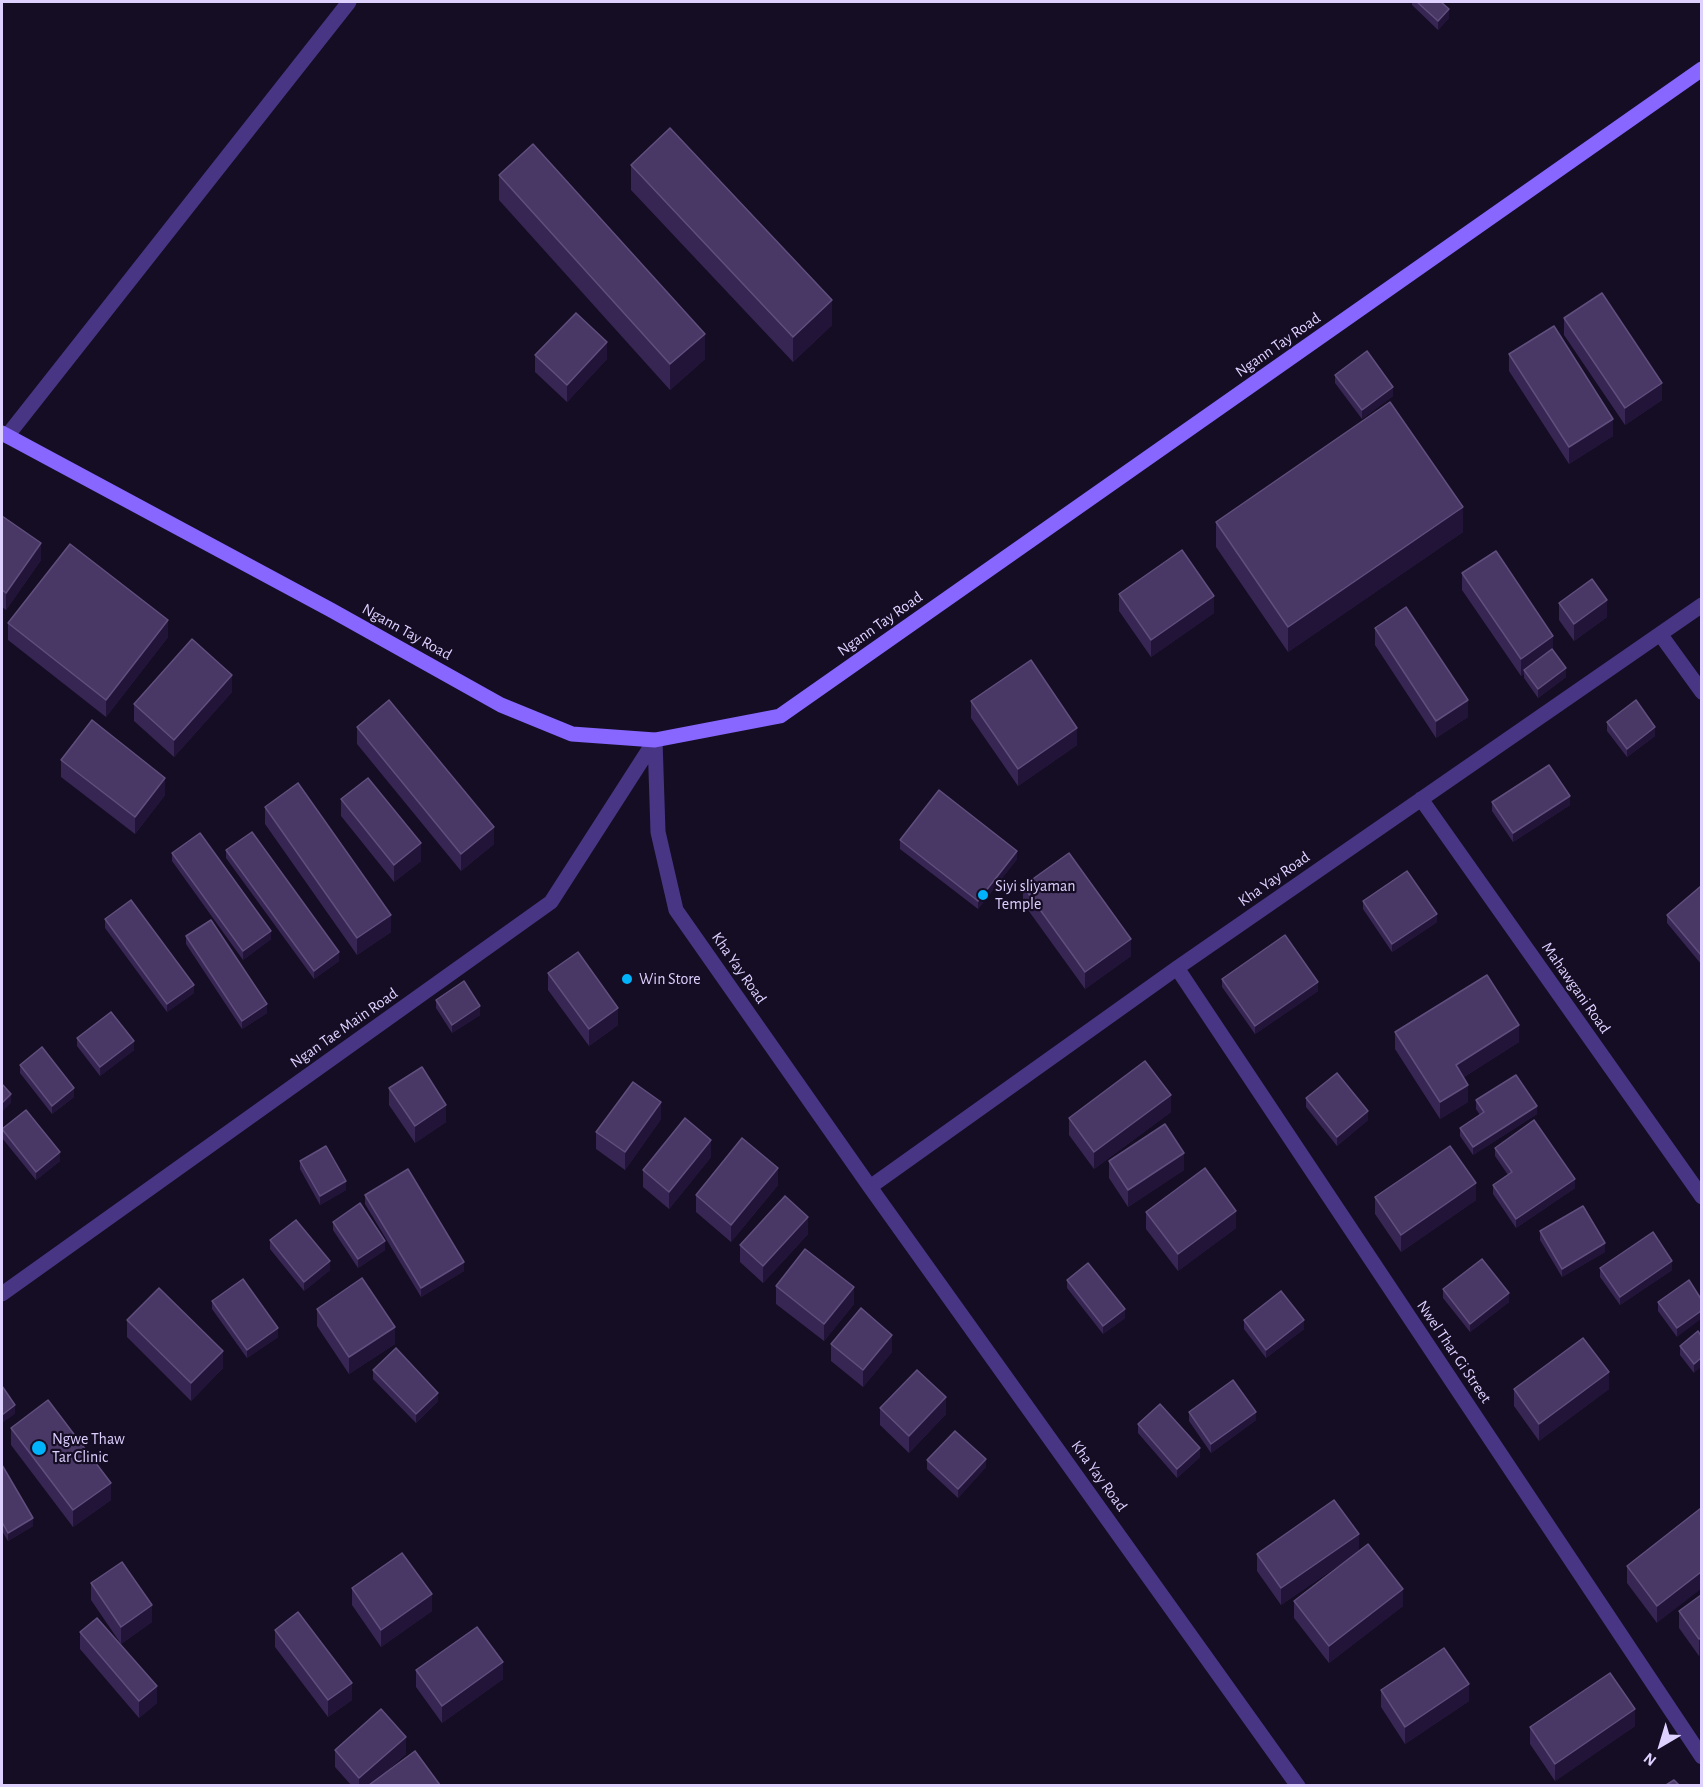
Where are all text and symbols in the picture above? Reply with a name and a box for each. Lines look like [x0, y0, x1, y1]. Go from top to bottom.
street label: Ngann Tay Road [1232, 309, 1324, 381]
street label: Ngann Tay Road [834, 588, 926, 660]
street label: Ngann Tay Road [359, 599, 455, 665]
street label: Kha Yay Road [1234, 847, 1314, 911]
place label: Siyi sliyaman Temple [995, 876, 1076, 914]
marker: Siyi sliyaman Temple [976, 888, 990, 902]
street label: Kha Yay Road [707, 928, 771, 1008]
street label: Mahawgani Road [1537, 939, 1615, 1037]
place label: Win Store [639, 969, 701, 989]
marker: Win Store [620, 972, 634, 986]
street label: Ngan Tae Main Road [287, 984, 401, 1072]
street label: Nwel Thar Gi Street [1413, 1297, 1495, 1407]
place label: Ngwe Thaw Tar Clinic [52, 1429, 125, 1467]
street label: Kha Yay Road [1067, 1437, 1131, 1515]
marker: Ngwe Thaw Tar Clinic [30, 1439, 48, 1457]
north arrow [1631, 1715, 1691, 1775]
text: N [1641, 1749, 1659, 1769]

